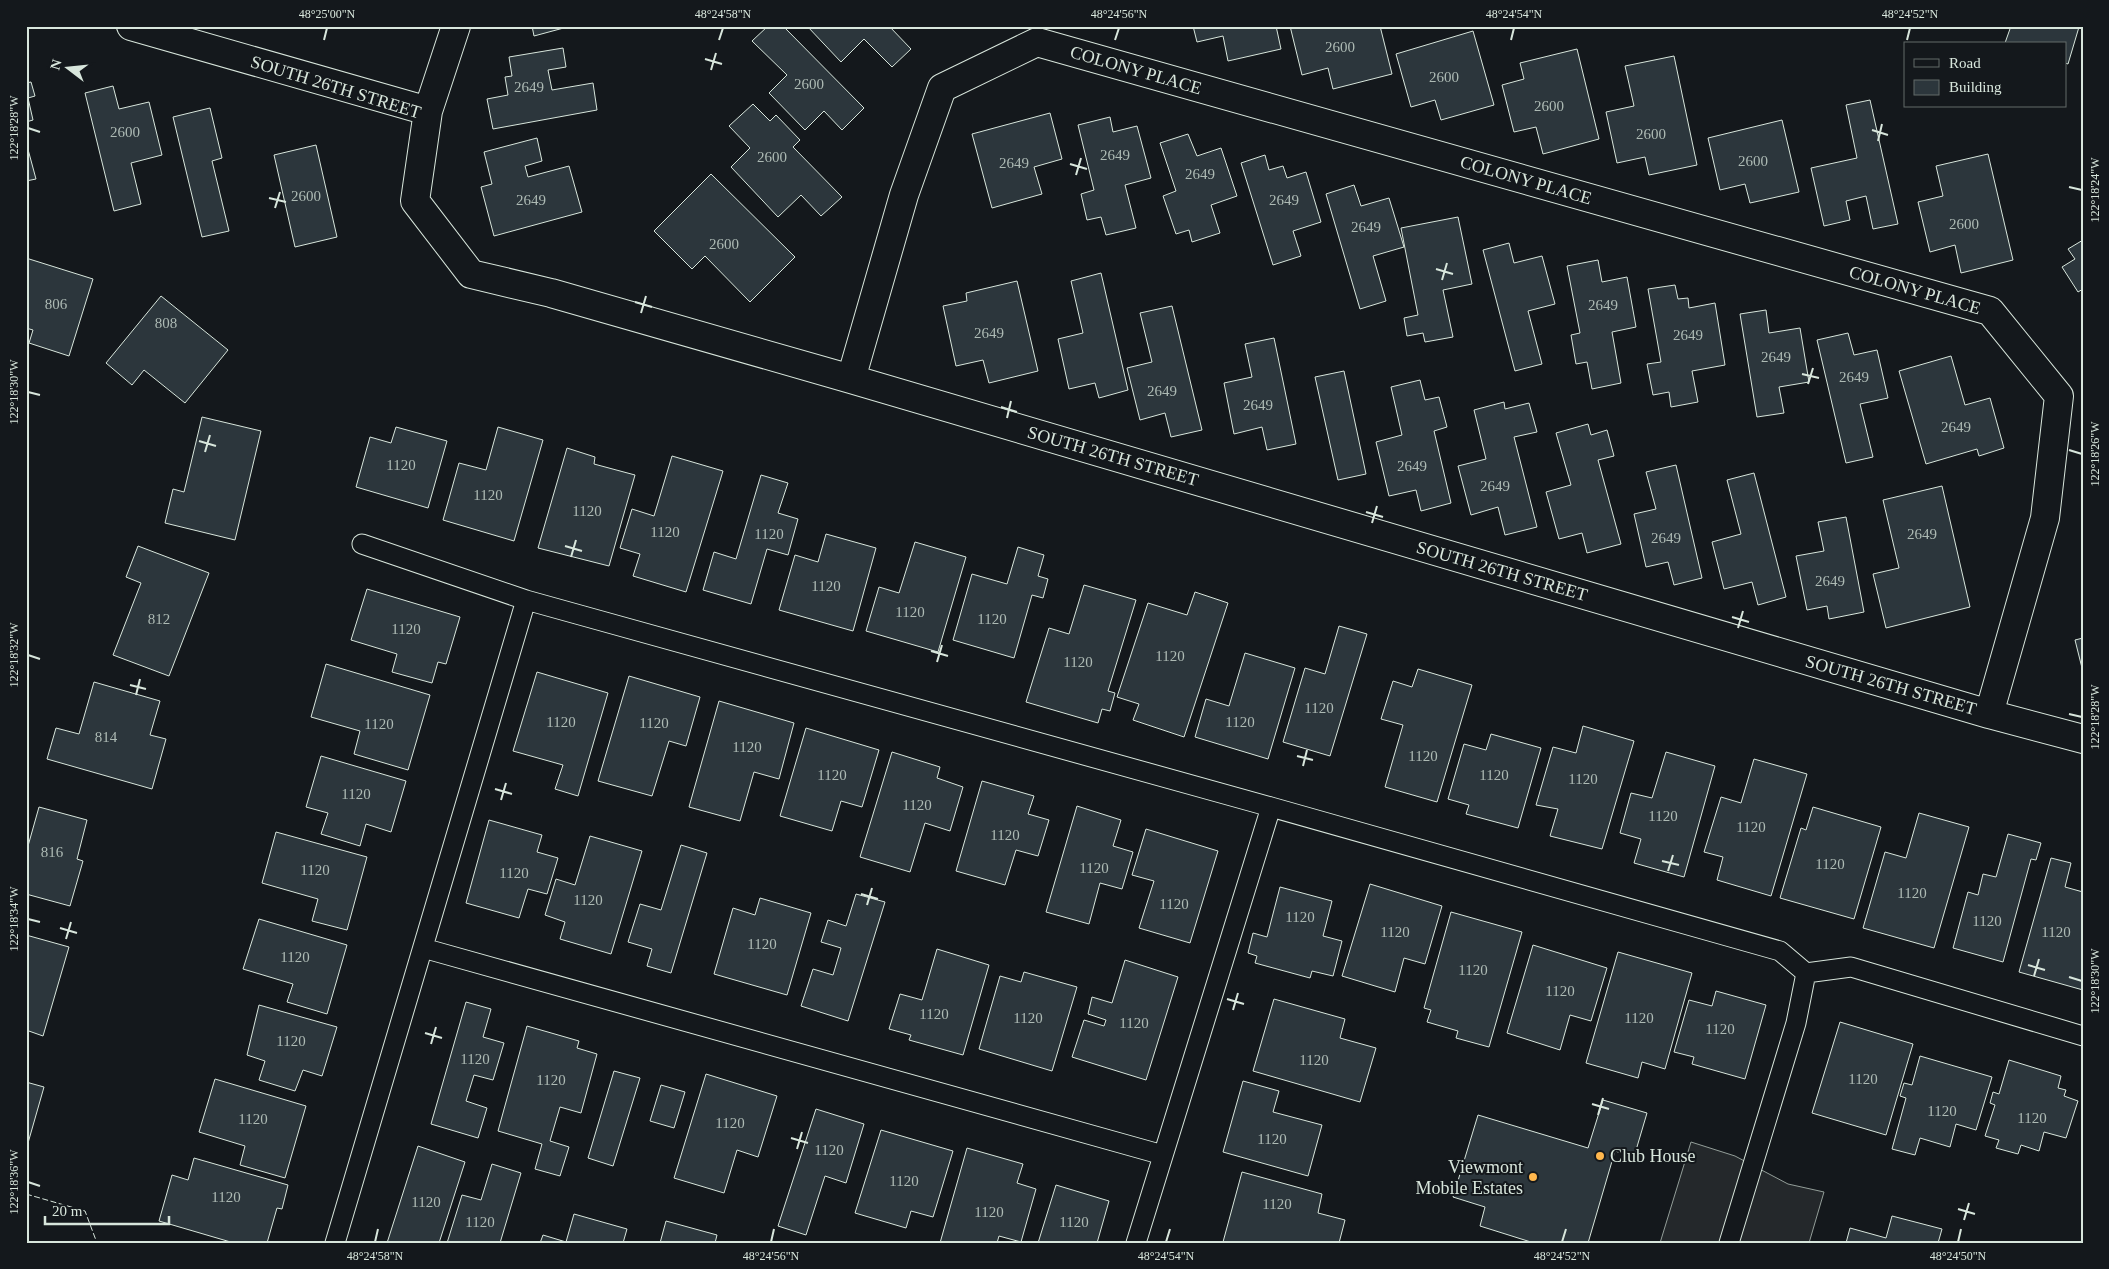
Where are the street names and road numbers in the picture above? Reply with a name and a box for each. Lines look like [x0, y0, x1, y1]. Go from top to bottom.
street label: COLONY PLACE [1068, 42, 1204, 98]
street label: SOUTH 26TH STREET [248, 52, 424, 122]
street label: COLONY PLACE [1458, 152, 1594, 208]
street label: COLONY PLACE [1847, 262, 1983, 318]
street label: SOUTH 26TH STREET [1025, 422, 1201, 490]
street label: SOUTH 26TH STREET [1414, 537, 1590, 605]
street label: SOUTH 26TH STREET [1803, 651, 1979, 719]

